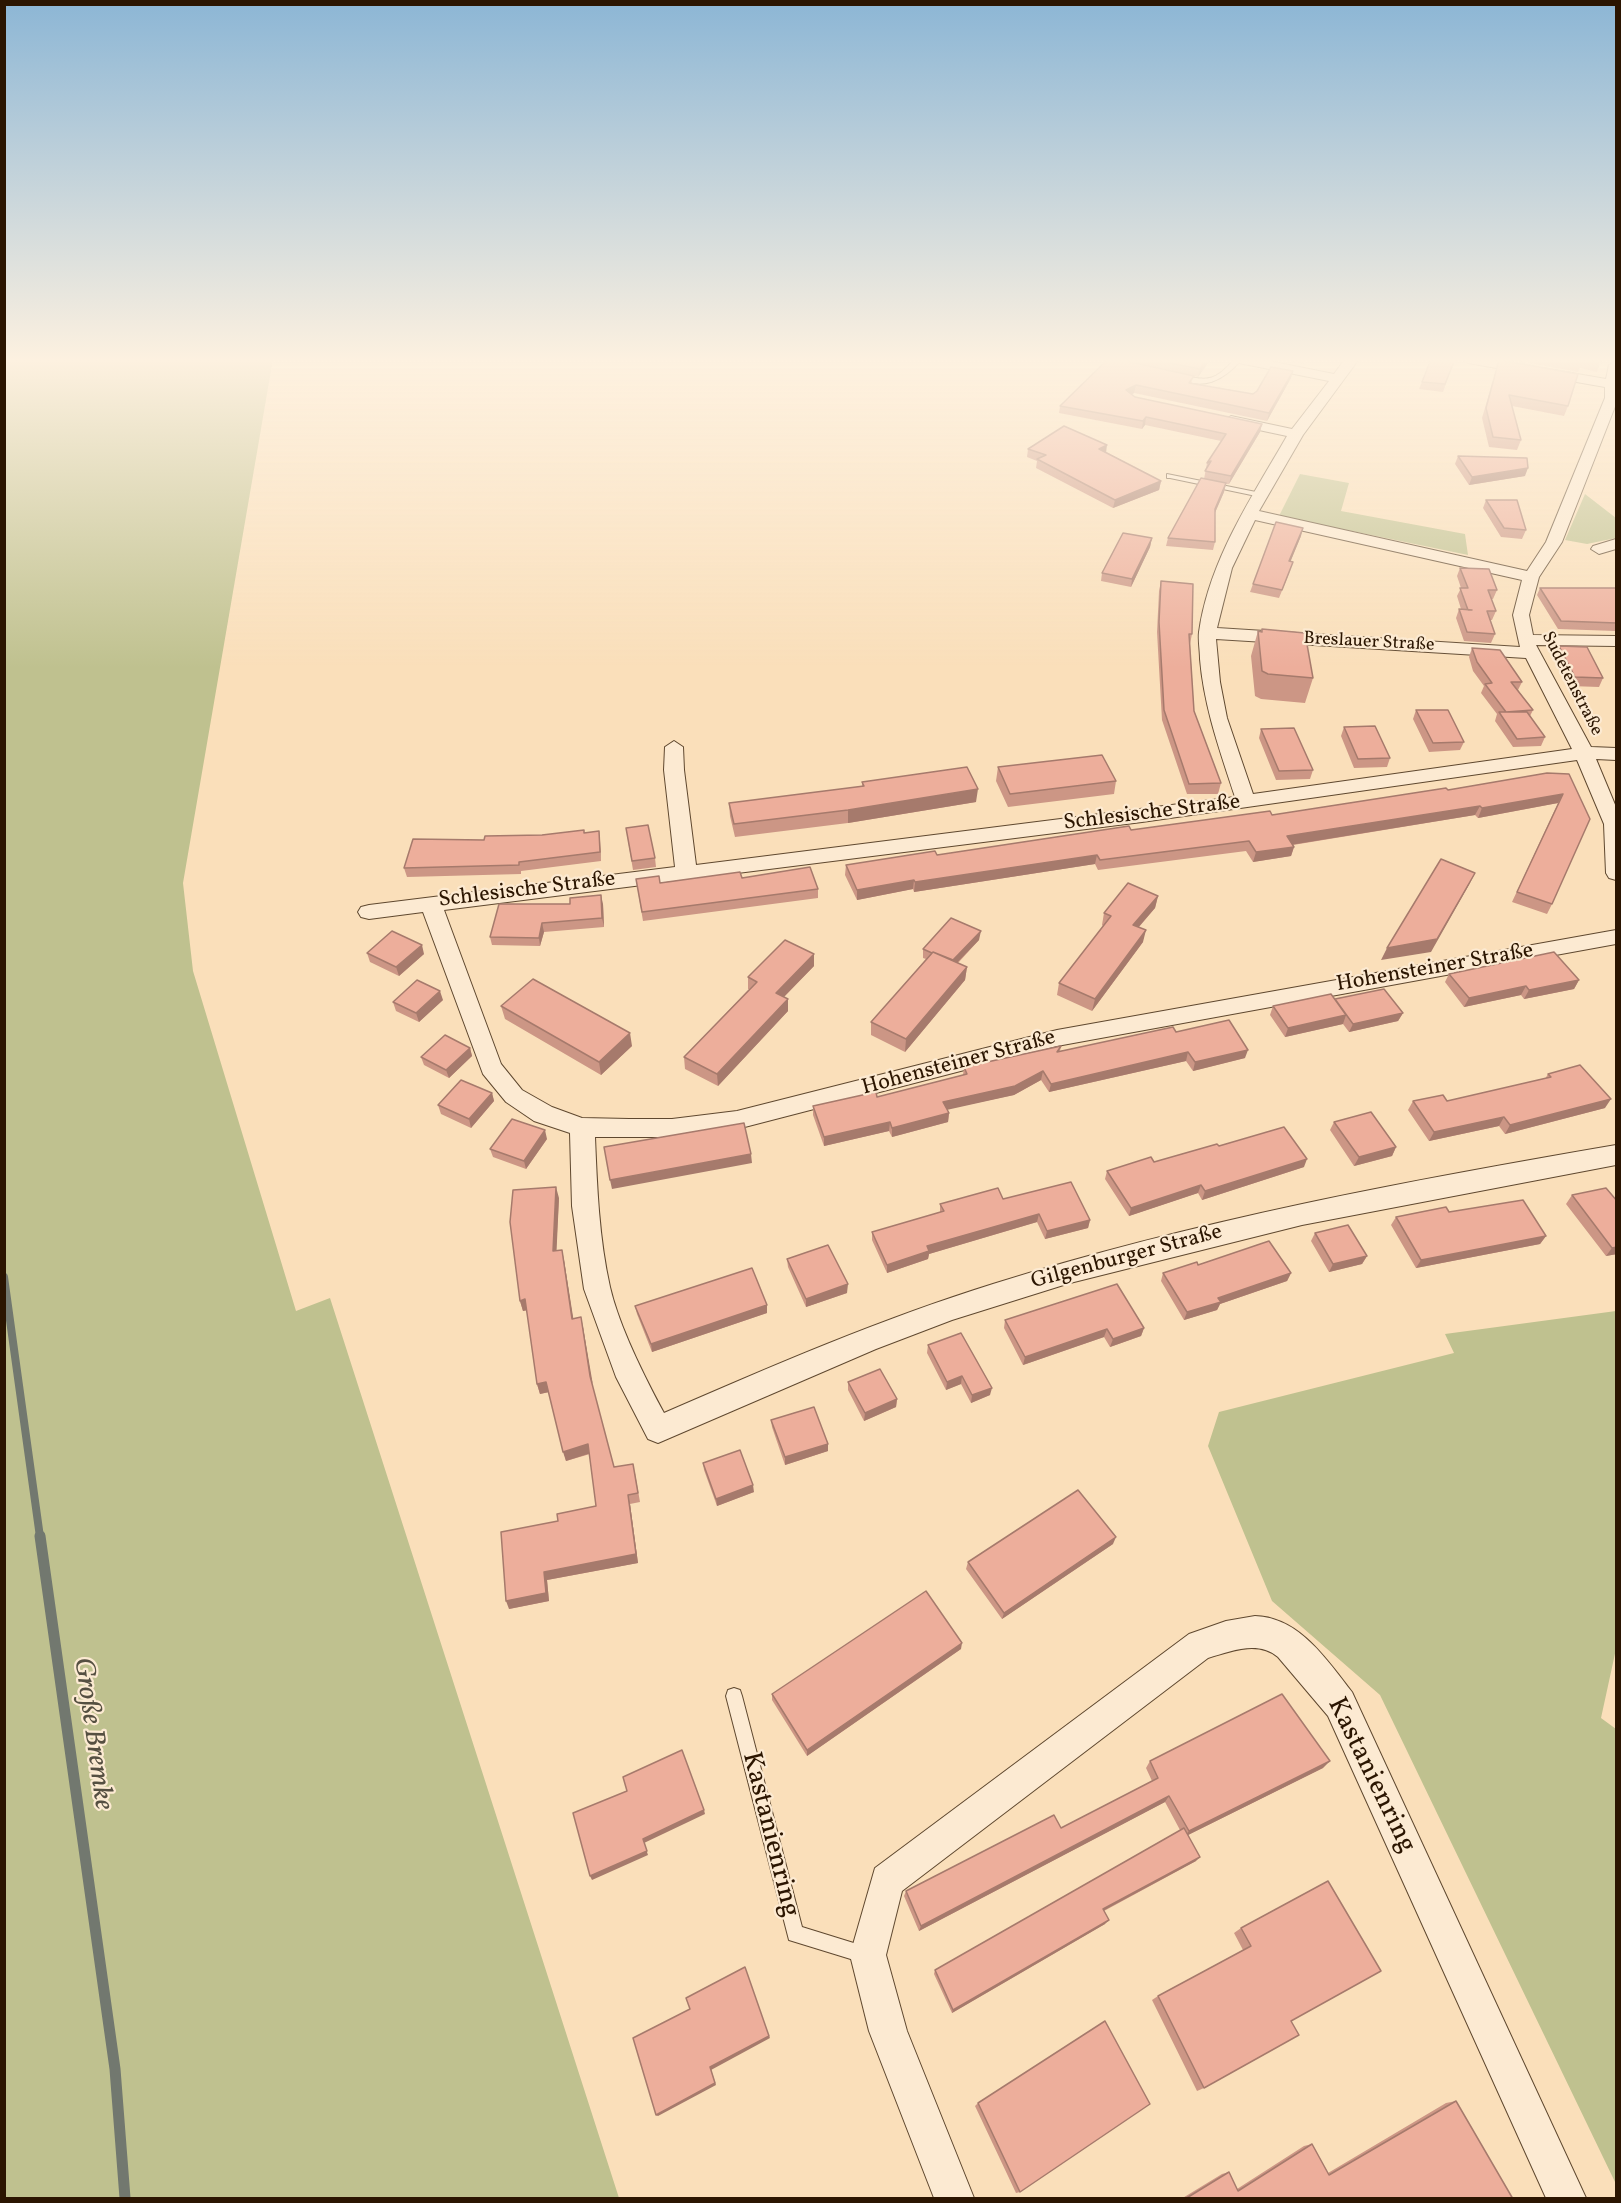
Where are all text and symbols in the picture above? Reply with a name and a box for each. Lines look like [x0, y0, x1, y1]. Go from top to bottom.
street label: Sudetenstraße [1535, 628, 1607, 740]
street label: Breslauer Straße [1303, 629, 1435, 657]
street label: Schlesische Straße [1062, 790, 1242, 838]
street label: Schlesische Straße [437, 867, 617, 915]
street label: Hohensteiner Straße [1334, 939, 1536, 999]
street label: Hohensteiner Straße [859, 1025, 1059, 1103]
street label: Gilgenburger Straße [1029, 1220, 1225, 1296]
water label: Große Bremke [64, 1656, 118, 1812]
street label: Kastanienring [1318, 1693, 1422, 1859]
street label: Kastanienring [733, 1749, 805, 1921]

